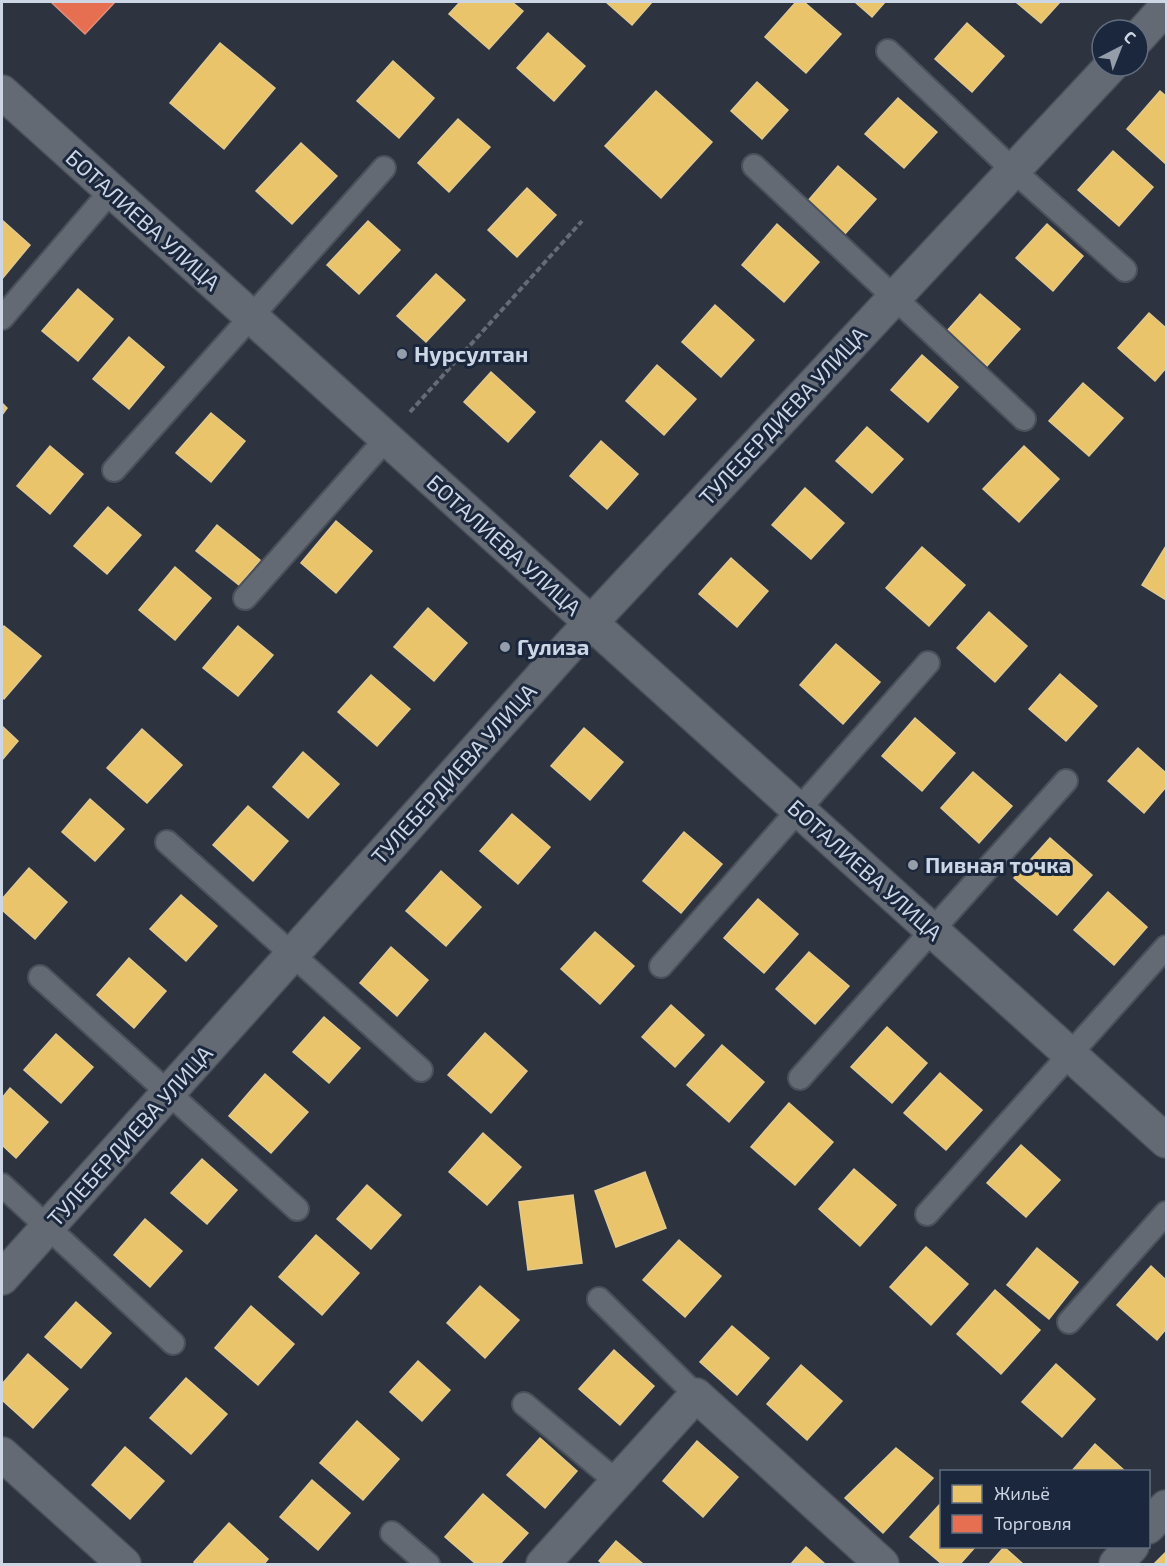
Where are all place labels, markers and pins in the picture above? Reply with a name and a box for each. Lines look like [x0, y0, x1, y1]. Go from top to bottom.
place label: Нурсултан [414, 340, 528, 366]
marker: Нурсултан [395, 347, 409, 361]
place label: Гулиза [517, 633, 589, 659]
marker: Гулиза [498, 640, 512, 654]
place label: Пивная точка [925, 851, 1071, 877]
marker: Пивная точка [906, 858, 920, 872]

